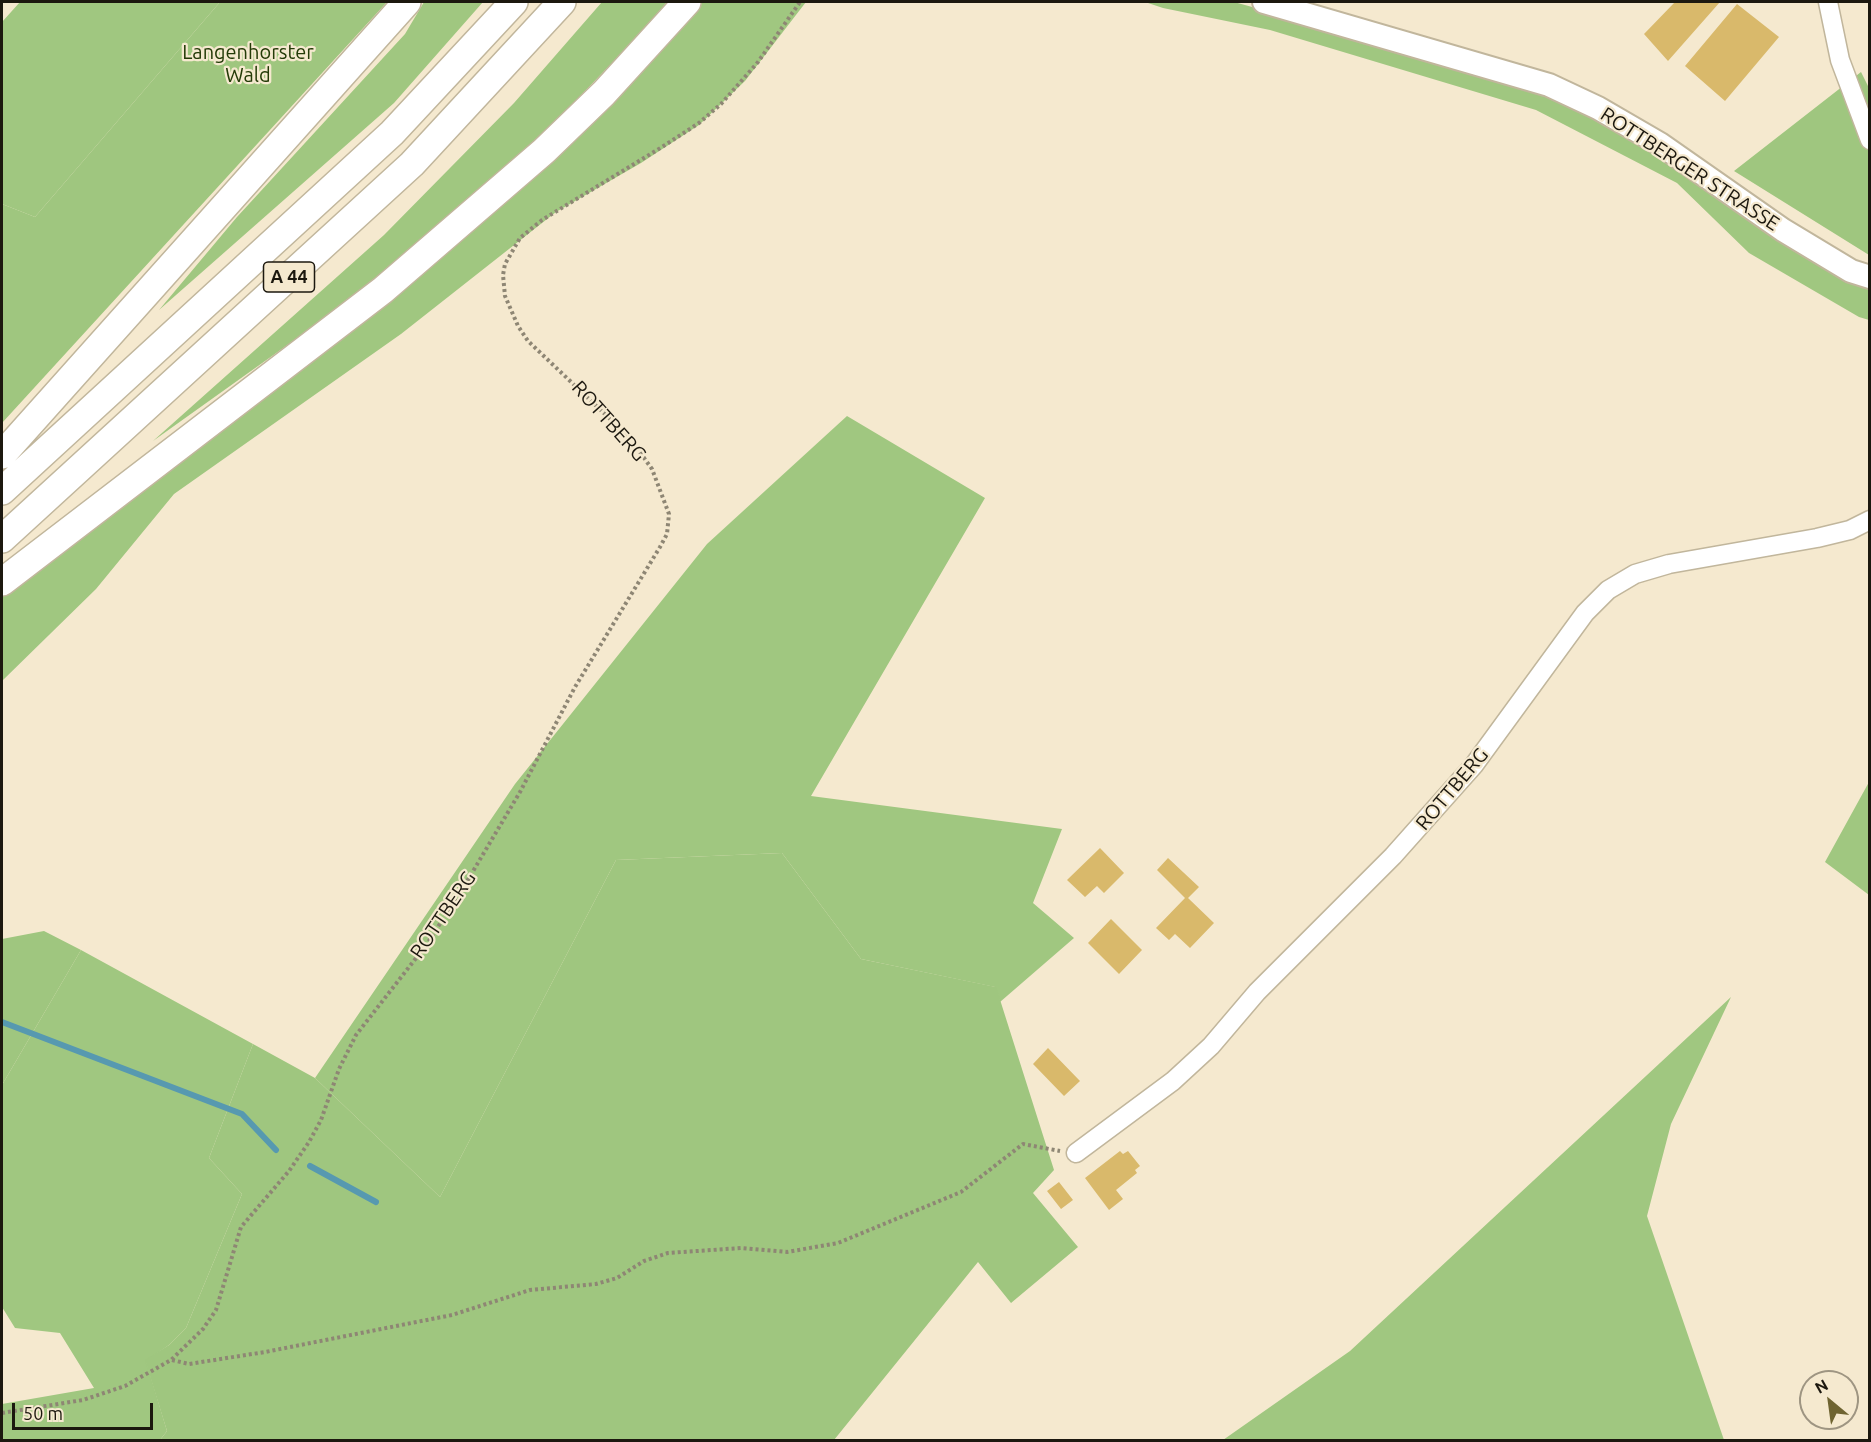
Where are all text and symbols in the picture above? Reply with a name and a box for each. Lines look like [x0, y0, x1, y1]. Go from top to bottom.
park label: Langenhorster Wald [182, 40, 314, 87]
street label: ROTTBERGER STRASSE [1596, 102, 1784, 236]
road number: A 44 [264, 262, 314, 292]
street label: ROTTBERG [567, 376, 651, 466]
street label: ROTTBERG [1411, 743, 1493, 835]
street label: ROTTBERG [405, 867, 481, 963]
north arrow [1799, 1370, 1859, 1430]
text: N [1812, 1375, 1831, 1397]
scale bar [15, 1391, 156, 1429]
text: 50 m [23, 1403, 63, 1423]

